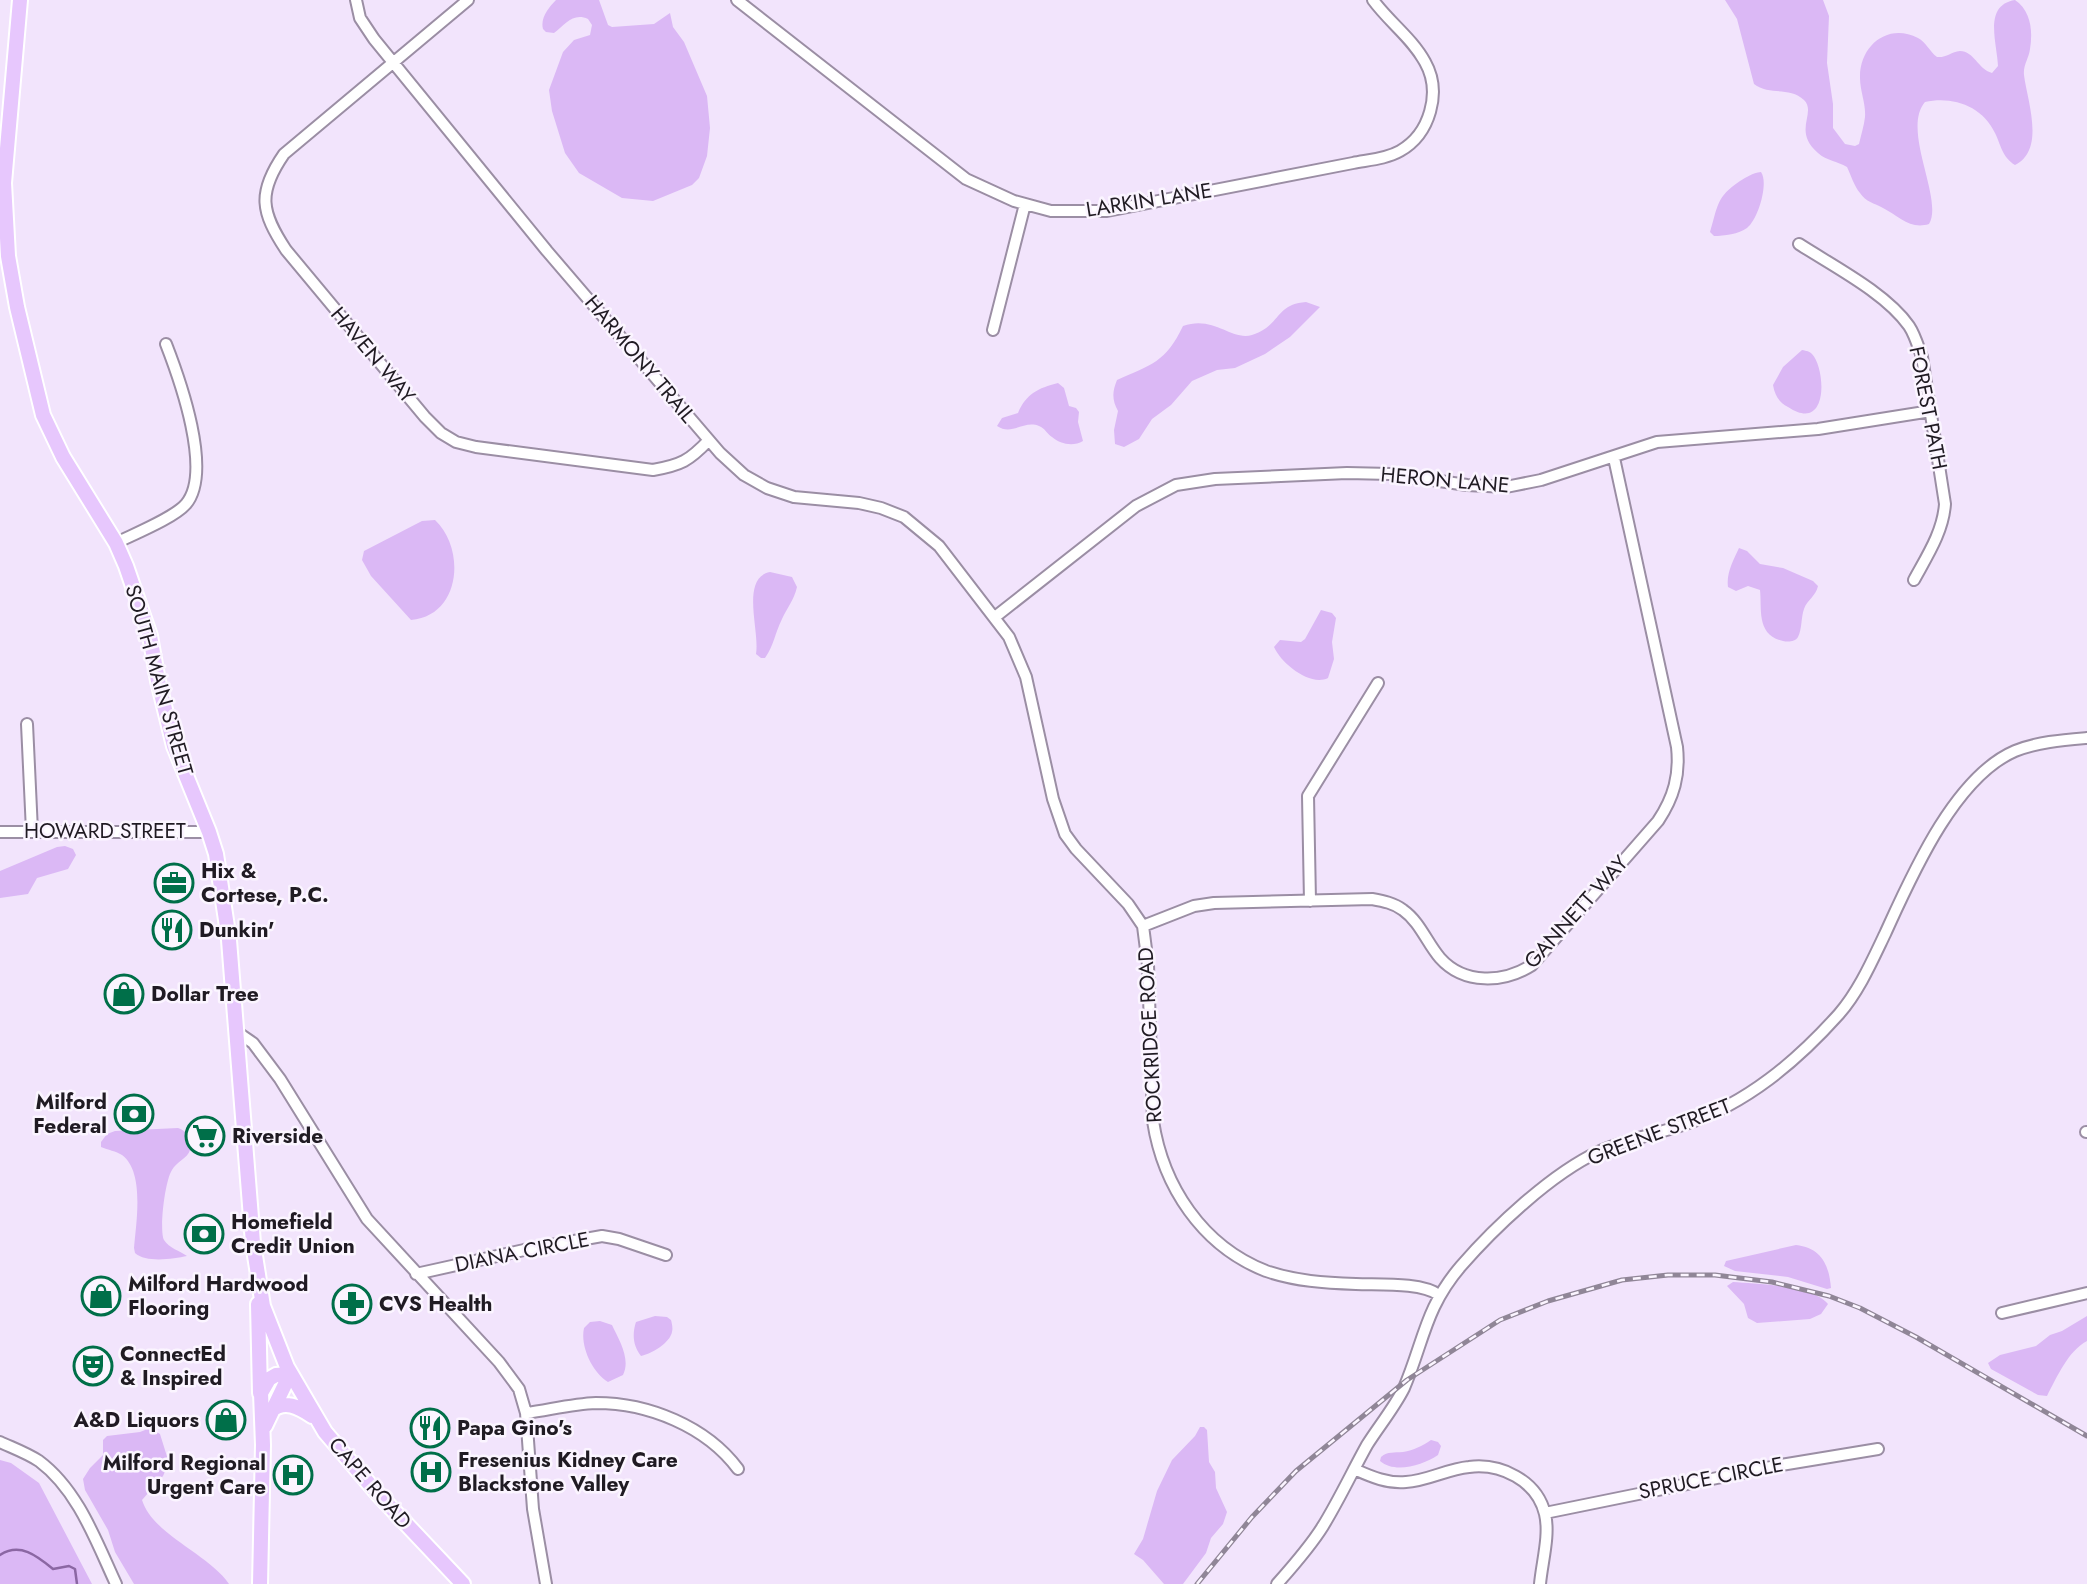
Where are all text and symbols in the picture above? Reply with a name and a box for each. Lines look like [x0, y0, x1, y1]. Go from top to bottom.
street label: LARKIN LANE [1084, 175, 1214, 225]
street label: HARMONY TRAIL [578, 289, 703, 430]
street label: HAVEN WAY [324, 300, 422, 410]
street label: FOREST PATH [1901, 344, 1955, 472]
street label: HERON LANE [1379, 459, 1511, 501]
street label: SOUTH MAIN STREET [117, 581, 201, 779]
street label: HOWARD STREET [24, 816, 186, 846]
street label: GANNETT WAY [1517, 849, 1635, 975]
place label: Hix & Cortese, P.C. [201, 856, 329, 910]
office icon: Hix & Cortese, P.C. [153, 862, 195, 904]
restaurant icon: Dunkin' [151, 909, 193, 951]
place label: Dunkin' [199, 915, 274, 945]
street label: ROCKRIDGE ROAD [1130, 946, 1170, 1124]
shop icon: Dollar Tree [103, 973, 145, 1015]
place label: Dollar Tree [151, 979, 259, 1009]
place label: Milford Federal [33, 1087, 107, 1141]
street label: GREENE STREET [1583, 1091, 1735, 1173]
bank icon: Milford Federal [113, 1093, 155, 1135]
supermarket icon: Riverside [184, 1115, 226, 1157]
place label: Riverside [232, 1121, 323, 1151]
place label: Homefield Credit Union [231, 1207, 355, 1261]
bank icon: Homefield Credit Union [183, 1213, 225, 1255]
street label: DIANA CIRCLE [452, 1224, 592, 1280]
place label: Milford Hardwood Flooring [128, 1269, 309, 1323]
shop icon: Milford Hardwood Flooring [80, 1275, 122, 1317]
pharmacy icon: CVS Health [331, 1283, 373, 1325]
place label: CVS Health [379, 1289, 492, 1319]
place label: ConnectEd & Inspired [120, 1339, 226, 1393]
theatre icon: ConnectEd & Inspired [72, 1345, 114, 1387]
shop icon: A&D Liquors [205, 1399, 247, 1441]
place label: A&D Liquors [73, 1405, 199, 1435]
restaurant icon: Papa Gino's [409, 1407, 451, 1449]
place label: Papa Gino's [457, 1413, 572, 1443]
street label: CAPE ROAD [322, 1430, 418, 1536]
place label: Fresenius Kidney Care Blackstone Valley [458, 1445, 678, 1499]
place label: Milford Regional Urgent Care [103, 1448, 266, 1502]
street label: SPRUCE CIRCLE [1636, 1449, 1786, 1507]
hospital icon: Fresenius Kidney Care Blackstone Valley [410, 1451, 452, 1493]
hospital icon: Milford Regional Urgent Care [272, 1454, 314, 1496]

